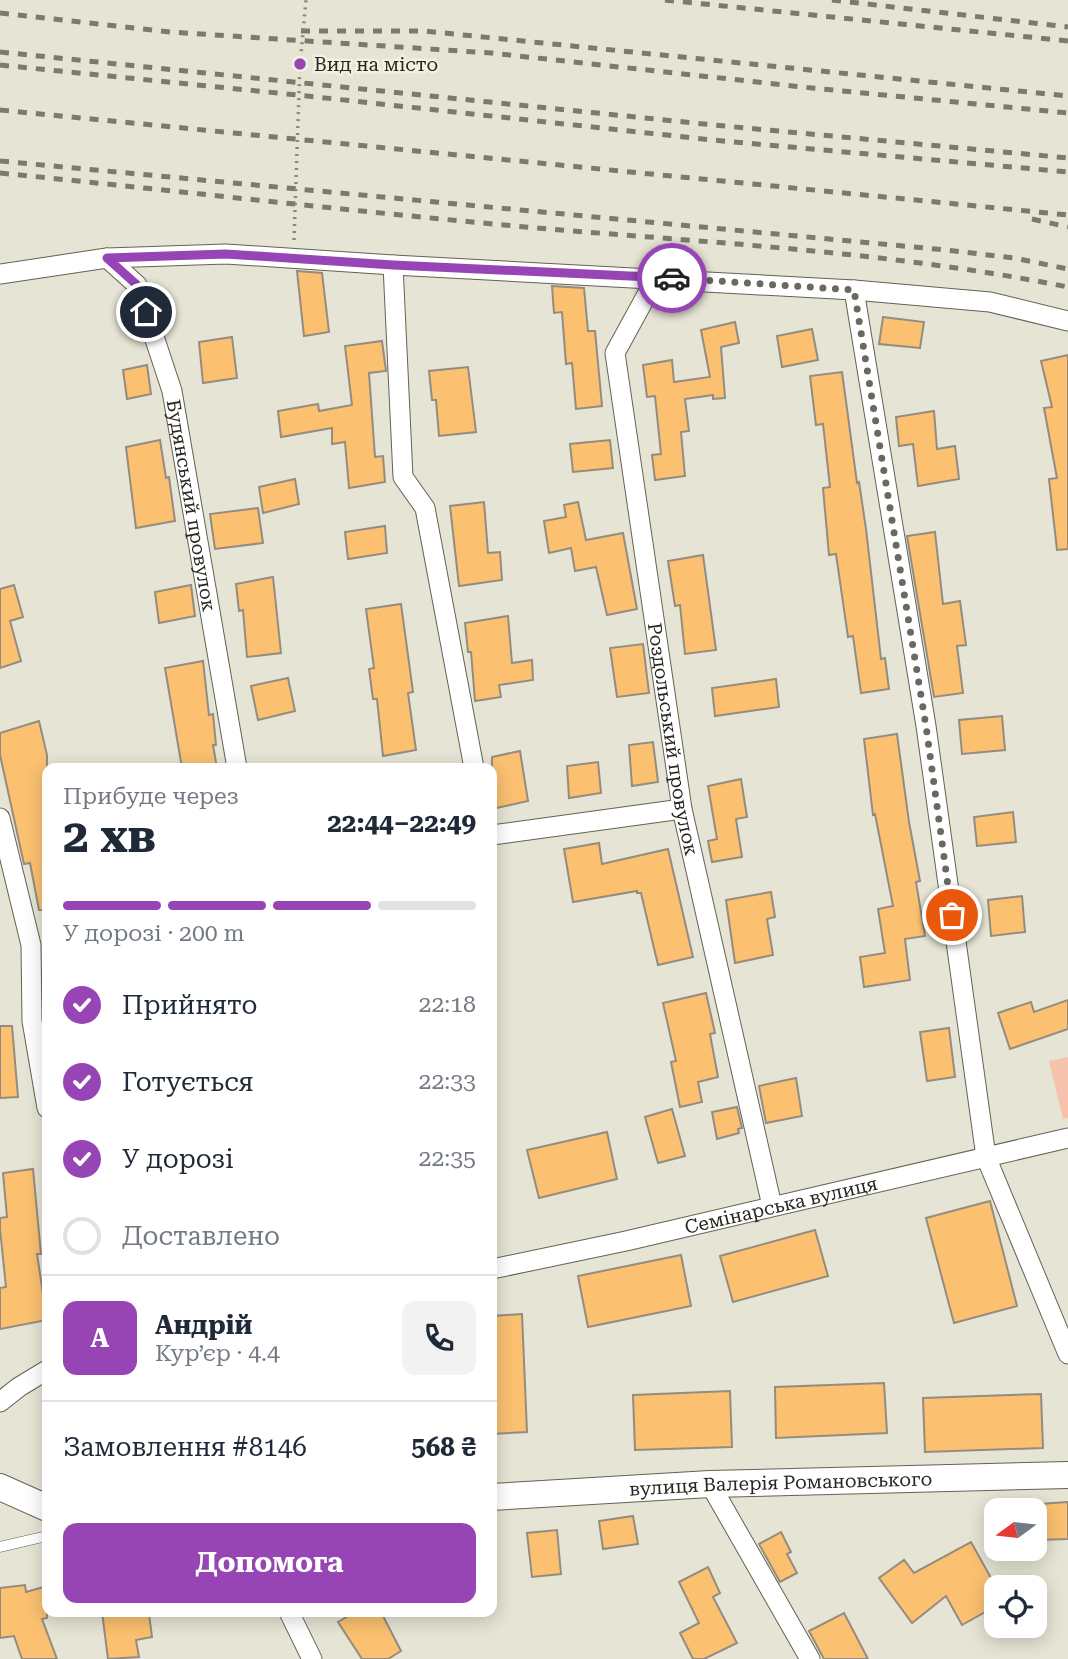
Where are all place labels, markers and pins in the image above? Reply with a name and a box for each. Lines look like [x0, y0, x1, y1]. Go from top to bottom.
place label: Вид на місто [314, 53, 438, 76]
marker: Вид на місто [292, 56, 308, 72]
pin [116, 282, 176, 342]
pin [922, 885, 982, 945]

